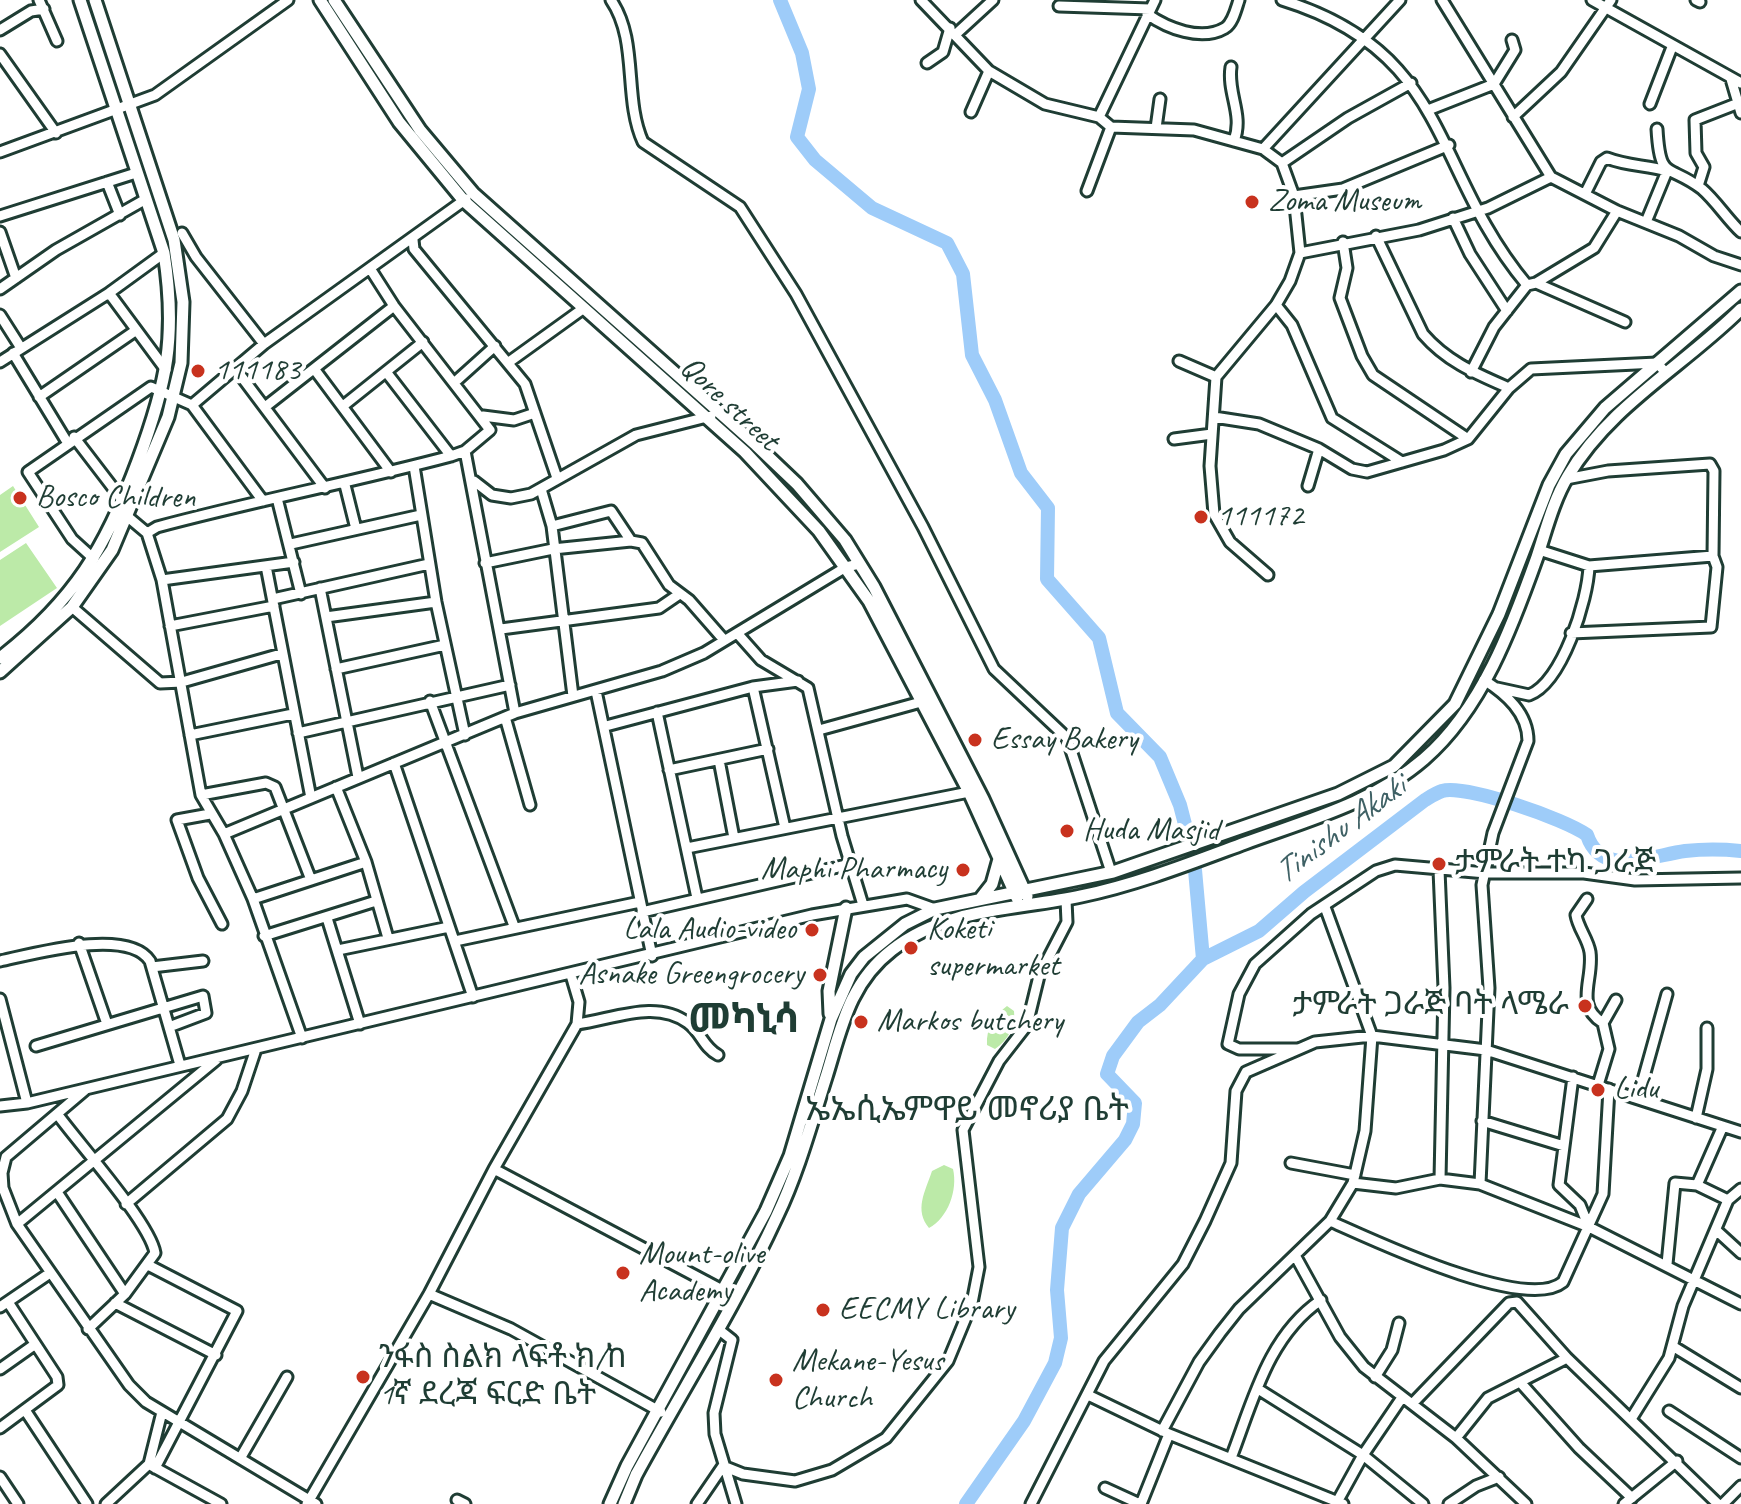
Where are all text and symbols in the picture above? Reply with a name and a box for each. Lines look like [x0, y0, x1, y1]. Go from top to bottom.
place label: Zoma Museum [1268, 183, 1421, 221]
marker: Zoma Museum [1243, 193, 1261, 211]
street label: Qore street [671, 349, 787, 459]
place label: 111183 [214, 352, 300, 390]
marker: 111183 [189, 362, 207, 380]
place label: Bosco Children [36, 479, 195, 517]
marker: Bosco Children [11, 489, 29, 507]
place label: 111172 [1217, 498, 1303, 536]
marker: 111172 [1192, 508, 1210, 526]
place label: Essay Bakery [991, 721, 1138, 759]
marker: Essay Bakery [966, 731, 984, 749]
water label: Tinishu Akaki [1266, 768, 1414, 894]
place label: Huda Masjid [1083, 812, 1219, 850]
marker: Huda Masjid [1058, 822, 1076, 840]
place label: ታምራት ተካ ጋራጅ [1455, 845, 1656, 883]
place label: Maphi Pharmacy [761, 851, 947, 889]
marker: ታምራት ተካ ጋራጅ [1430, 855, 1448, 873]
marker: Maphi Pharmacy [954, 861, 972, 879]
place label: Lala Audio-video [623, 911, 796, 949]
place label: Koketi supermarket [927, 911, 1059, 986]
marker: Lala Audio-video [803, 921, 821, 939]
marker: Koketi supermarket [902, 939, 920, 957]
place label: Asnake Greengrocery [579, 956, 804, 994]
marker: Asnake Greengrocery [811, 966, 829, 984]
place label: ታምራት ጋራጅ ባት ላሜራ [1292, 987, 1569, 1025]
marker: ታምራት ጋራጅ ባት ላሜራ [1576, 997, 1594, 1015]
district label: መካኒሳ [689, 998, 799, 1046]
place label: Markos butchery [877, 1003, 1063, 1041]
marker: Markos butchery [852, 1013, 870, 1031]
place label: Lidu [1614, 1071, 1658, 1109]
marker: Lidu [1589, 1081, 1607, 1099]
district label: ኤኤሲኤምዋይ መኖሪያ ቤት [805, 1091, 1129, 1131]
place label: Mount-olive Academy [639, 1236, 764, 1311]
marker: Mount-olive Academy [614, 1264, 632, 1282]
place label: EECMY Library [839, 1291, 1015, 1329]
marker: EECMY Library [814, 1301, 832, 1319]
place label: ንፋስ ስልክ ላፍቶ ክ/ከ 1ኛ ደረጃ ፍርድ ቤት [379, 1340, 627, 1415]
place label: Mekane-Yesus Church [792, 1343, 943, 1418]
marker: ንፋስ ስልክ ላፍቶ ክ/ከ 1ኛ ደረጃ ፍርድ ቤት [354, 1368, 372, 1386]
marker: Mekane-Yesus Church [767, 1371, 785, 1389]

